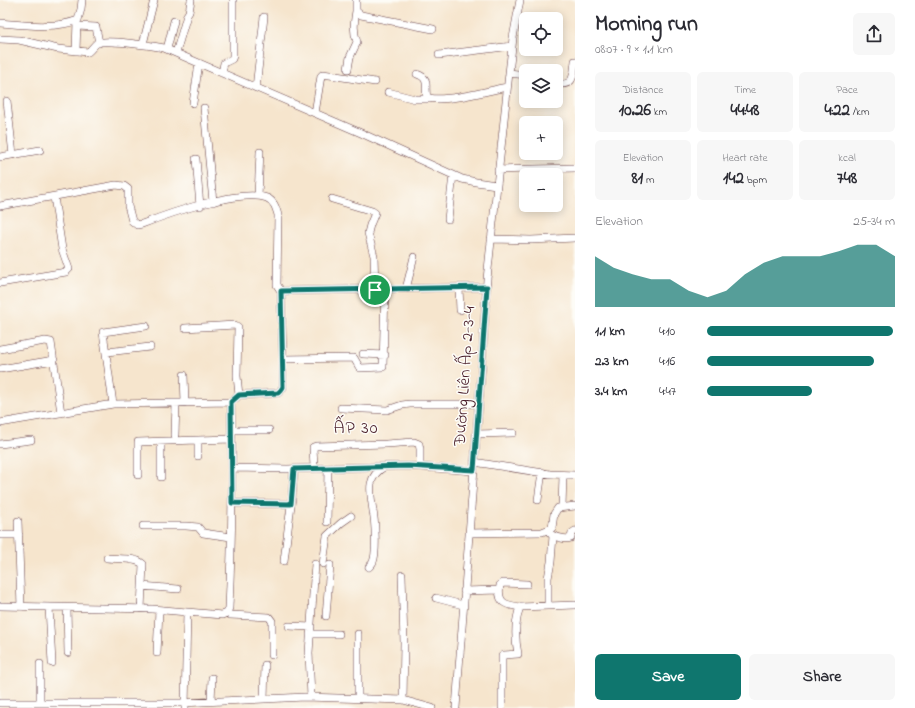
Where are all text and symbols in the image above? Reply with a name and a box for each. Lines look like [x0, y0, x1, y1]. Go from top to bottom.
text: Morning run [595, 9, 698, 41]
map controls [519, 12, 563, 212]
button: locate [519, 12, 563, 56]
button: share [853, 13, 895, 55]
text: 08:07 · 9 × 1.1 km [595, 40, 673, 59]
button: layers [519, 64, 563, 108]
text: Distance [623, 82, 663, 98]
text: Time [734, 82, 756, 98]
text: Pace [836, 82, 858, 98]
text: 10.26 [619, 98, 651, 123]
text: 44:48 [731, 98, 759, 123]
text: 4:22 [825, 98, 850, 123]
text: km [651, 104, 667, 120]
text: /km [850, 104, 869, 120]
button: + [519, 116, 563, 160]
text: Elevation [623, 150, 663, 166]
text: Heart rate [722, 150, 768, 166]
text: kcal [838, 150, 856, 166]
text: 81 [631, 166, 643, 191]
text: 142 [723, 166, 744, 191]
text: 748 [837, 166, 857, 191]
button: − [519, 168, 563, 212]
text: m [643, 172, 655, 188]
text: bpm [744, 172, 767, 188]
text: Elevation [595, 212, 643, 231]
text: 25–34 m [853, 212, 895, 231]
pin [358, 273, 392, 307]
icon: arrive [364, 279, 386, 301]
street label: Đường Liên Ấp 2-3-4 [446, 305, 484, 448]
text: 1.1 km [595, 322, 625, 341]
text: 4:10 [659, 322, 675, 341]
text: 2.3 km [595, 352, 629, 371]
text: 4:16 [659, 352, 675, 371]
text: 3.4 km [595, 382, 627, 401]
text: 4:47 [659, 382, 676, 401]
district label: ẤP 30 [333, 414, 379, 442]
button: Save [595, 654, 741, 700]
button: Share [749, 654, 895, 700]

